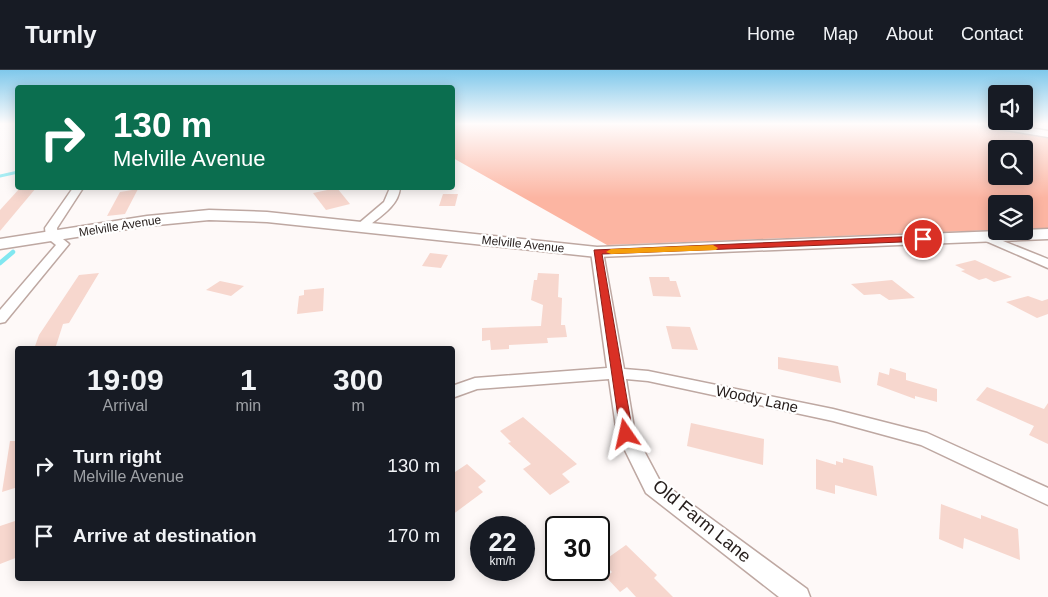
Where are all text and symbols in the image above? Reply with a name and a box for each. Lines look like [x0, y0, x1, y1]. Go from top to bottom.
text: Turnly [25, 21, 97, 48]
text: Home [747, 24, 795, 44]
text: Map [823, 24, 858, 44]
text: About [886, 24, 933, 44]
text: Contact [961, 24, 1023, 44]
map controls [988, 85, 1033, 240]
button: sound [988, 85, 1033, 130]
icon: right [30, 105, 95, 170]
text: 130 m [113, 105, 212, 144]
button: search [988, 140, 1033, 185]
text: Melville Avenue [113, 146, 265, 171]
button: layers [988, 195, 1033, 240]
street label: Melville Avenue [78, 213, 162, 239]
pin [902, 218, 944, 260]
icon: arrive [909, 225, 937, 253]
street label: Melville Avenue [481, 233, 565, 255]
text: 19:09 [87, 363, 164, 396]
text: 1 [240, 363, 257, 396]
text: 300 [333, 363, 383, 396]
street label: Woody Lane [714, 381, 800, 416]
text: Arrival [103, 397, 148, 414]
text: min [235, 397, 261, 414]
text: m [351, 397, 365, 414]
position arrow [599, 407, 651, 459]
text: Turn right [73, 446, 161, 467]
icon: right [30, 452, 58, 480]
text: 130 m [387, 455, 440, 476]
text: Melville Avenue [73, 468, 184, 485]
street label: Old Farm Lane [649, 475, 755, 567]
speed limit sign: 30 [545, 516, 610, 581]
icon: arrive [30, 522, 58, 550]
text: Arrive at destination [73, 525, 257, 546]
text: 170 m [387, 525, 440, 546]
text: 22 [489, 528, 516, 556]
text: km/h [489, 554, 516, 568]

